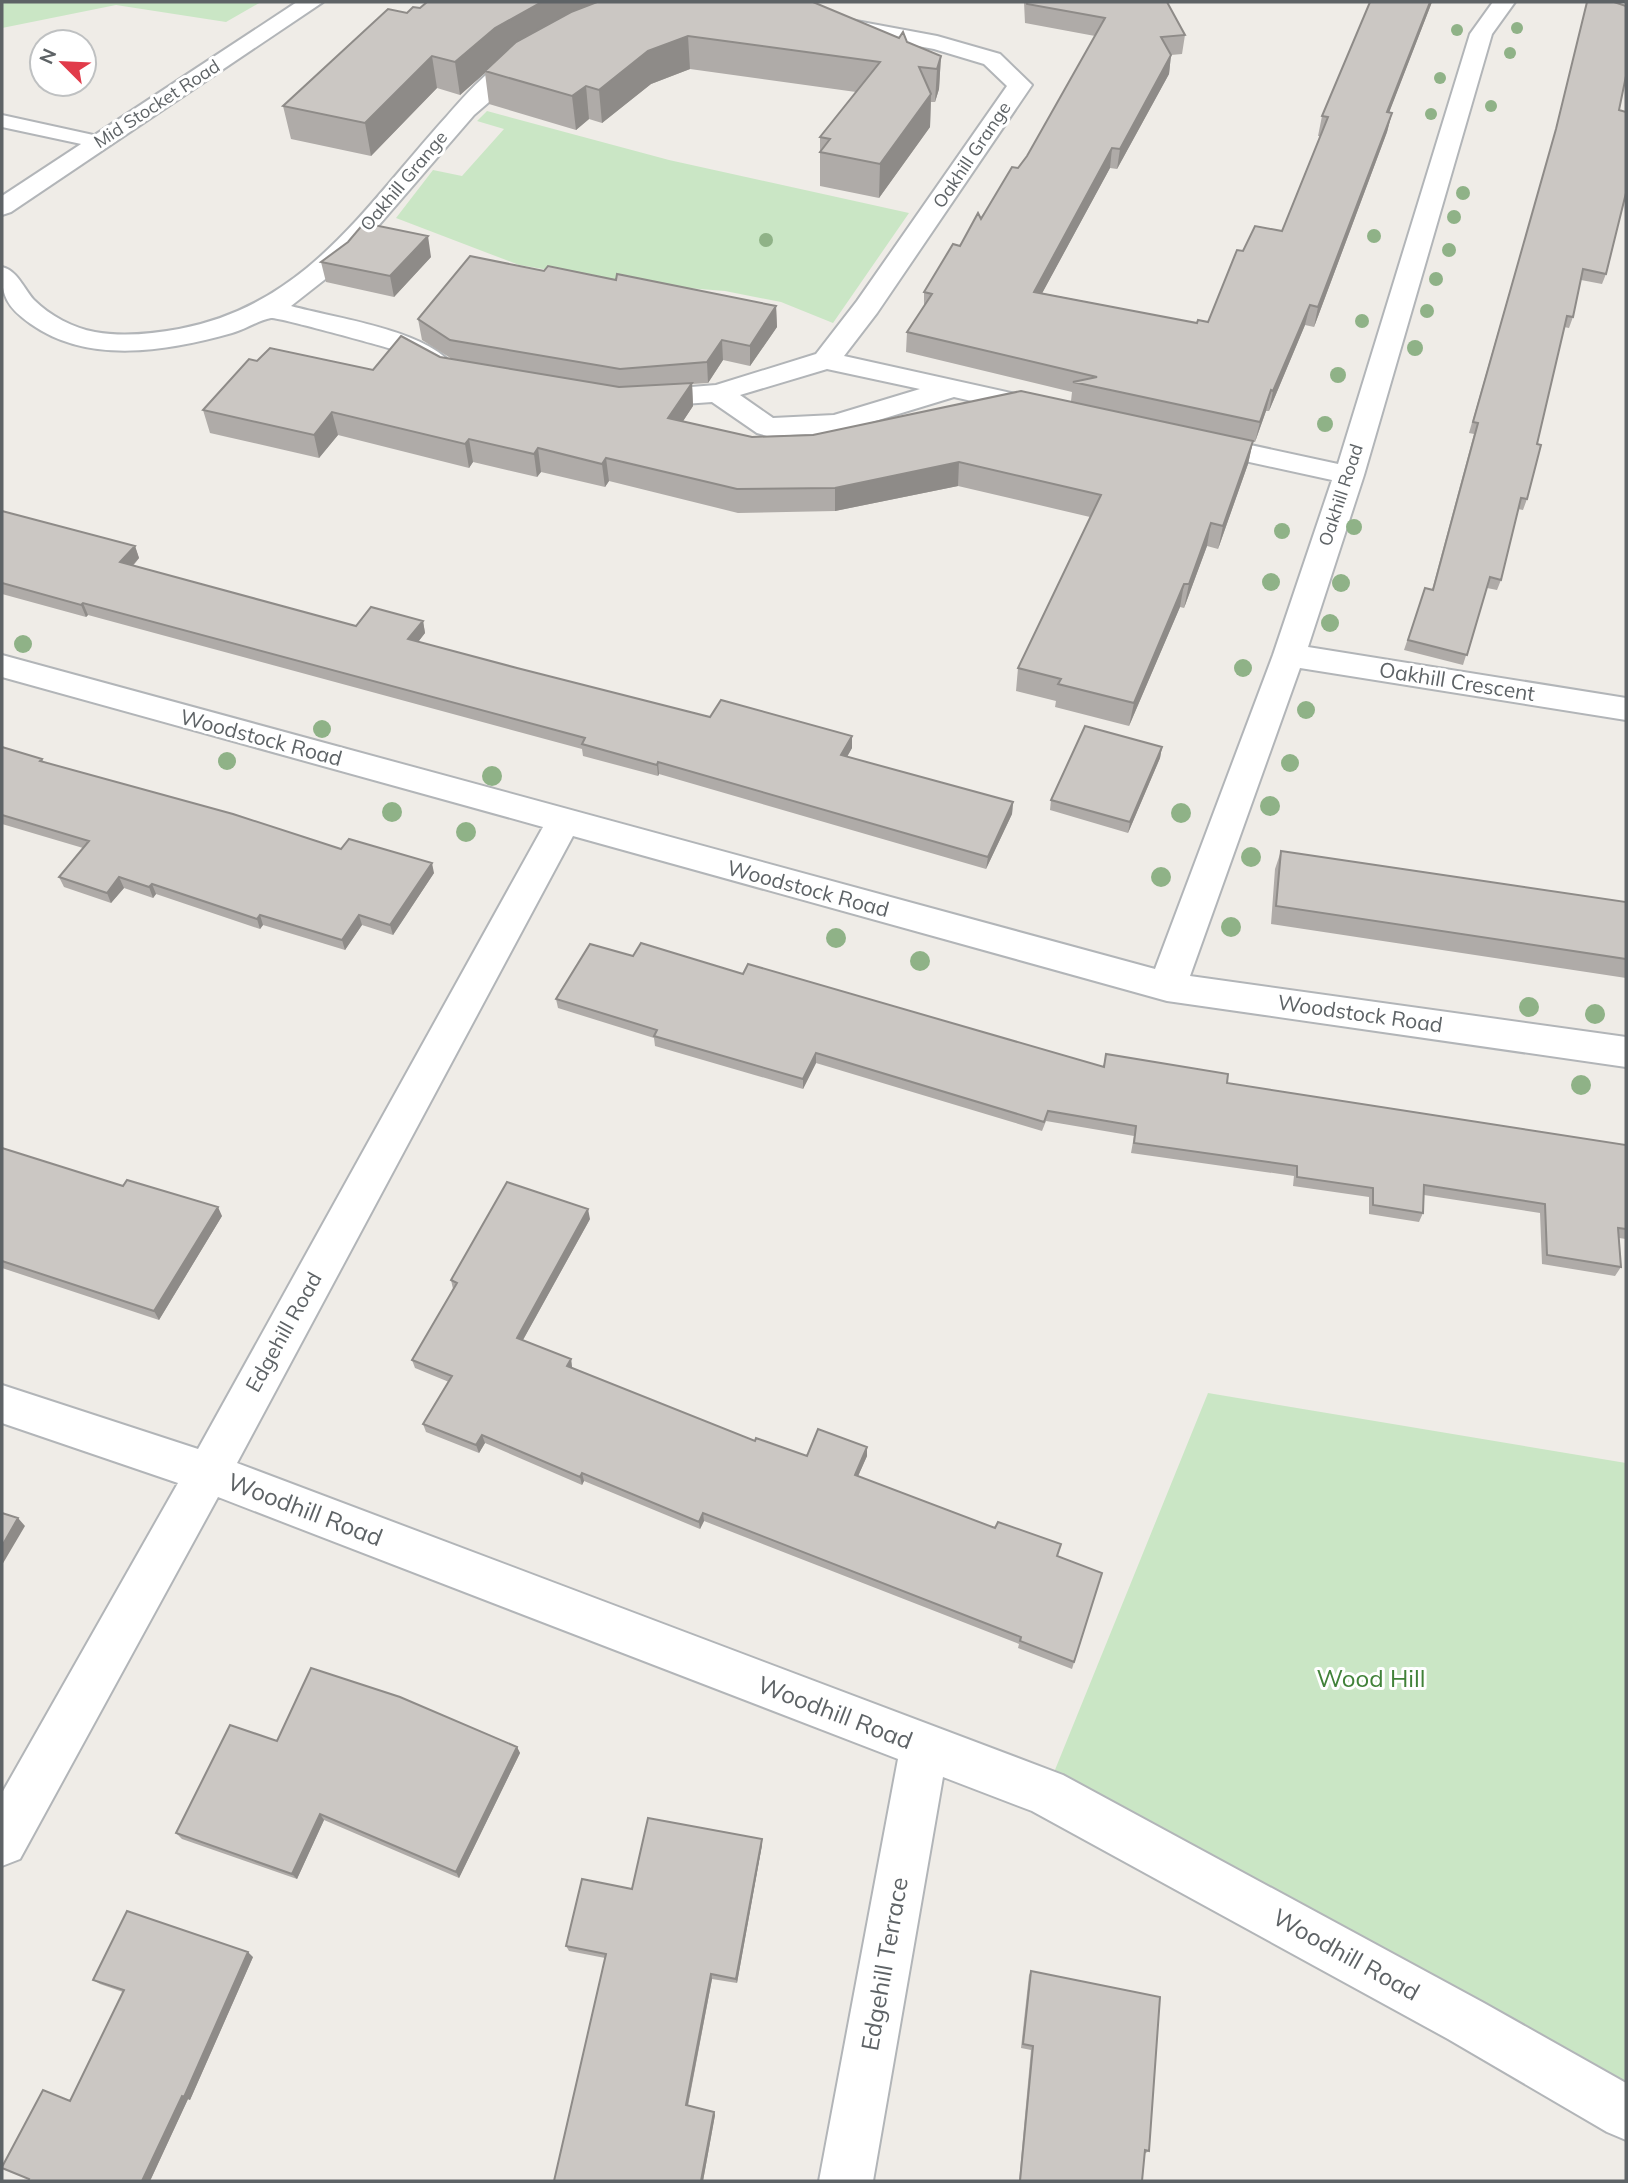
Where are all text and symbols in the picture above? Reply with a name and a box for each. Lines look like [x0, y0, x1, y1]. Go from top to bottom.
north arrow [28, 28, 98, 98]
text: N [34, 45, 61, 68]
street label: Mid Stocket Road [89, 54, 224, 153]
street label: Oakhill Grange [927, 97, 1016, 212]
street label: Oakhill Grange [355, 126, 452, 235]
street label: Oakhill Road [1313, 441, 1368, 549]
street label: Oakhill Crescent [1377, 656, 1537, 706]
street label: Woodstock Road [178, 703, 345, 771]
street label: Woodstock Road [725, 854, 892, 922]
street label: Woodstock Road [1276, 989, 1444, 1037]
street label: Edgehill Road [239, 1267, 327, 1396]
street label: Woodhill Road [224, 1466, 387, 1552]
park label: Wood Hill [1317, 1663, 1425, 1693]
street label: Woodhill Road [754, 1669, 917, 1755]
street label: Edgehill Terrace [854, 1875, 914, 2053]
street label: Woodhill Road [1268, 1901, 1425, 2007]

